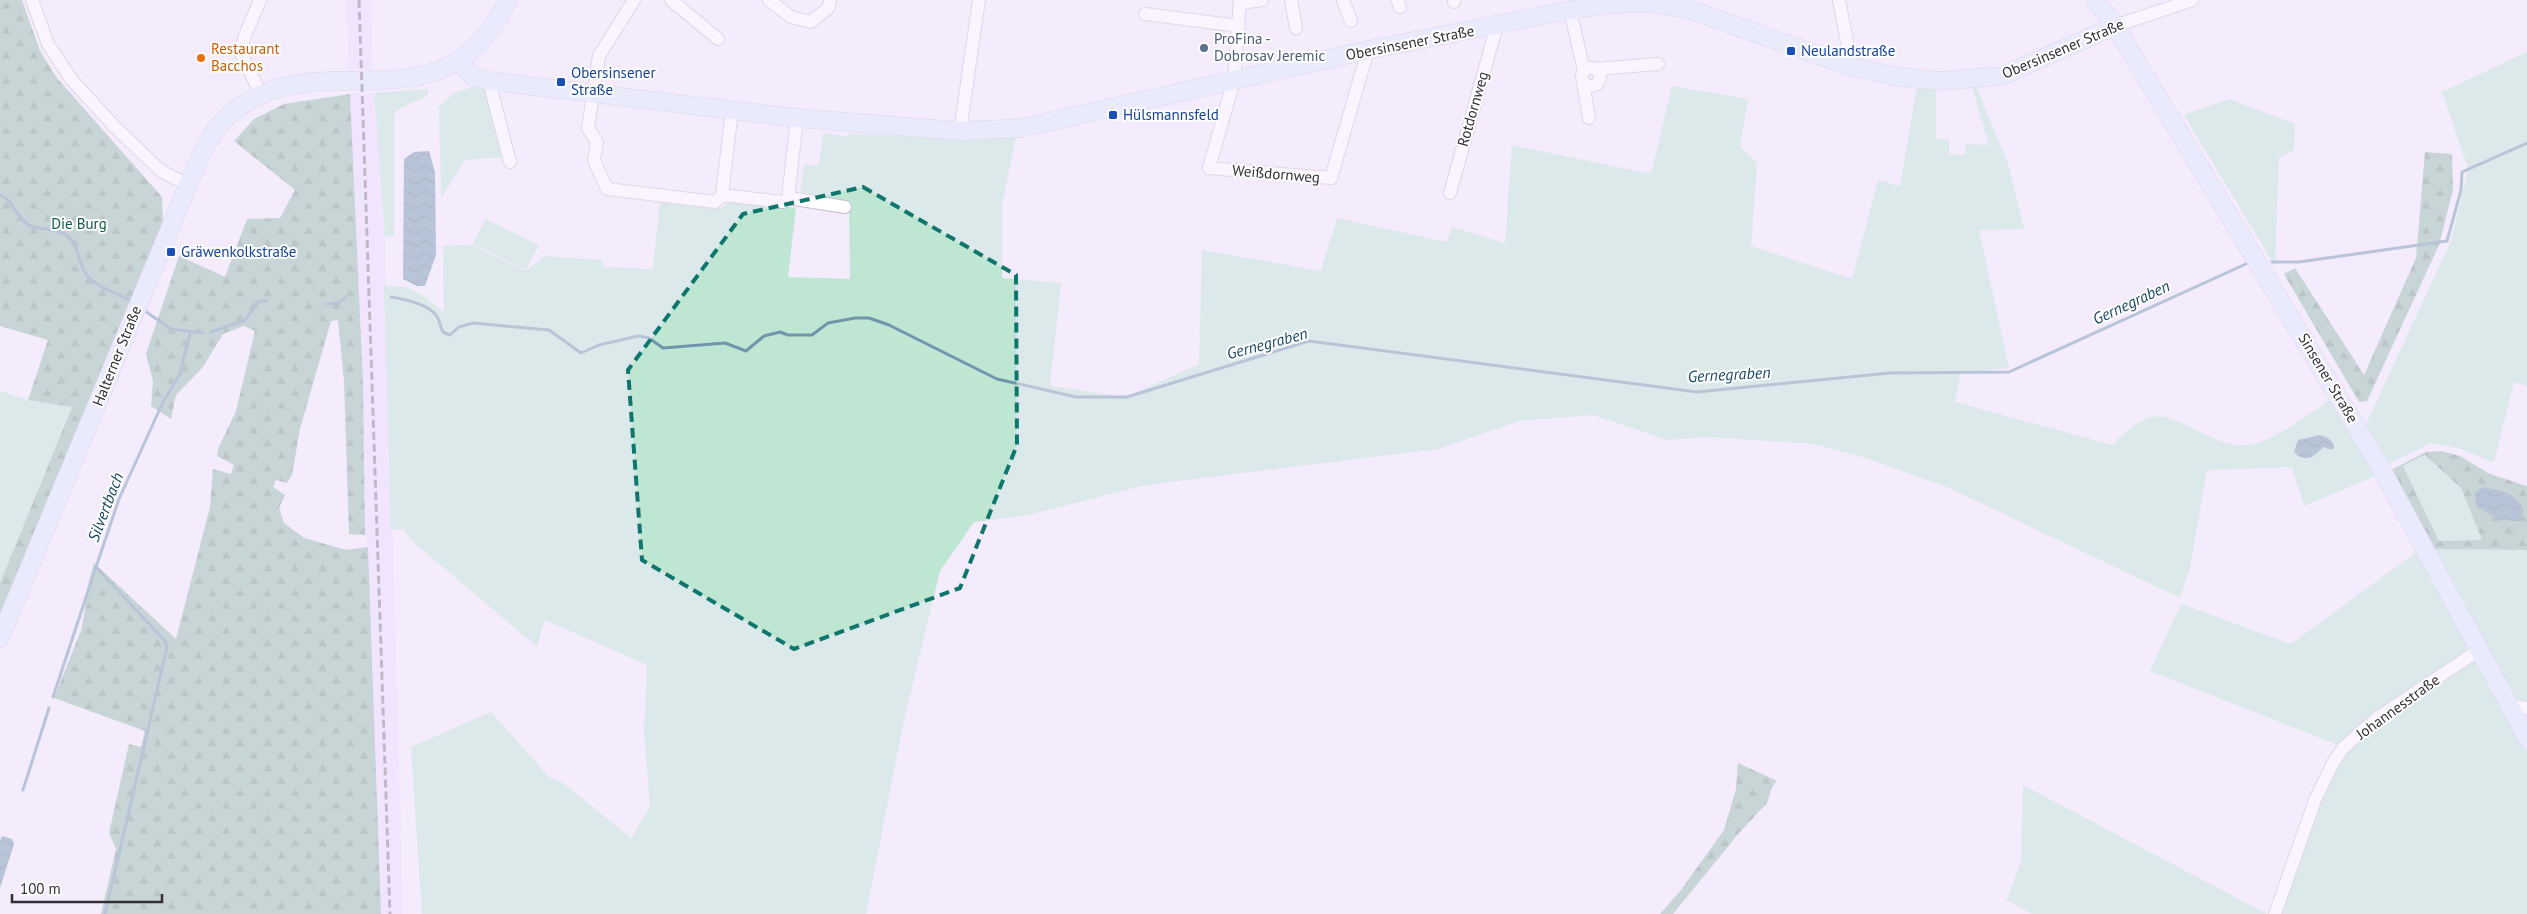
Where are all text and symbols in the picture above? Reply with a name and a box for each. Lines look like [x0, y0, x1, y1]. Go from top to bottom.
street label: Obersinsener Straße [1999, 14, 2127, 83]
street label: Obersinsener Straße [1344, 21, 1476, 64]
place label: ProFina - Dobrosav Jeremic [1214, 29, 1325, 65]
place label: Restaurant Bacchos [211, 39, 280, 75]
place label: Neulandstraße [1801, 41, 1895, 60]
marker: ProFina - Dobrosav Jeremic [1198, 42, 1210, 54]
marker: Neulandstraße [1785, 45, 1797, 57]
marker: Restaurant Bacchos [195, 52, 207, 64]
place label: Obersinsener Straße [571, 63, 655, 99]
street label: Rotdornweg [1453, 69, 1492, 149]
marker: Obersinsener Straße [555, 76, 567, 88]
place label: Hülsmannsfeld [1123, 105, 1219, 124]
marker: Hülsmannsfeld [1107, 109, 1119, 121]
street label: Weißdornweg [1231, 160, 1321, 187]
park label: Die Burg [51, 214, 107, 233]
place label: Gräwenkolkstraße [181, 242, 296, 261]
marker: Gräwenkolkstraße [165, 246, 177, 258]
water label: Gernegraben [2089, 275, 2173, 329]
street label: Halterner Straße [88, 303, 145, 409]
water label: Gernegraben [1224, 323, 1310, 363]
street label: Sinsener Straße [2294, 329, 2363, 426]
water label: Gernegraben [1687, 362, 1771, 386]
water label: Silvertbach [83, 470, 127, 544]
street label: Johannesstraße [2351, 670, 2443, 744]
scale bar [12, 872, 162, 904]
text: 100 m [20, 879, 61, 898]

